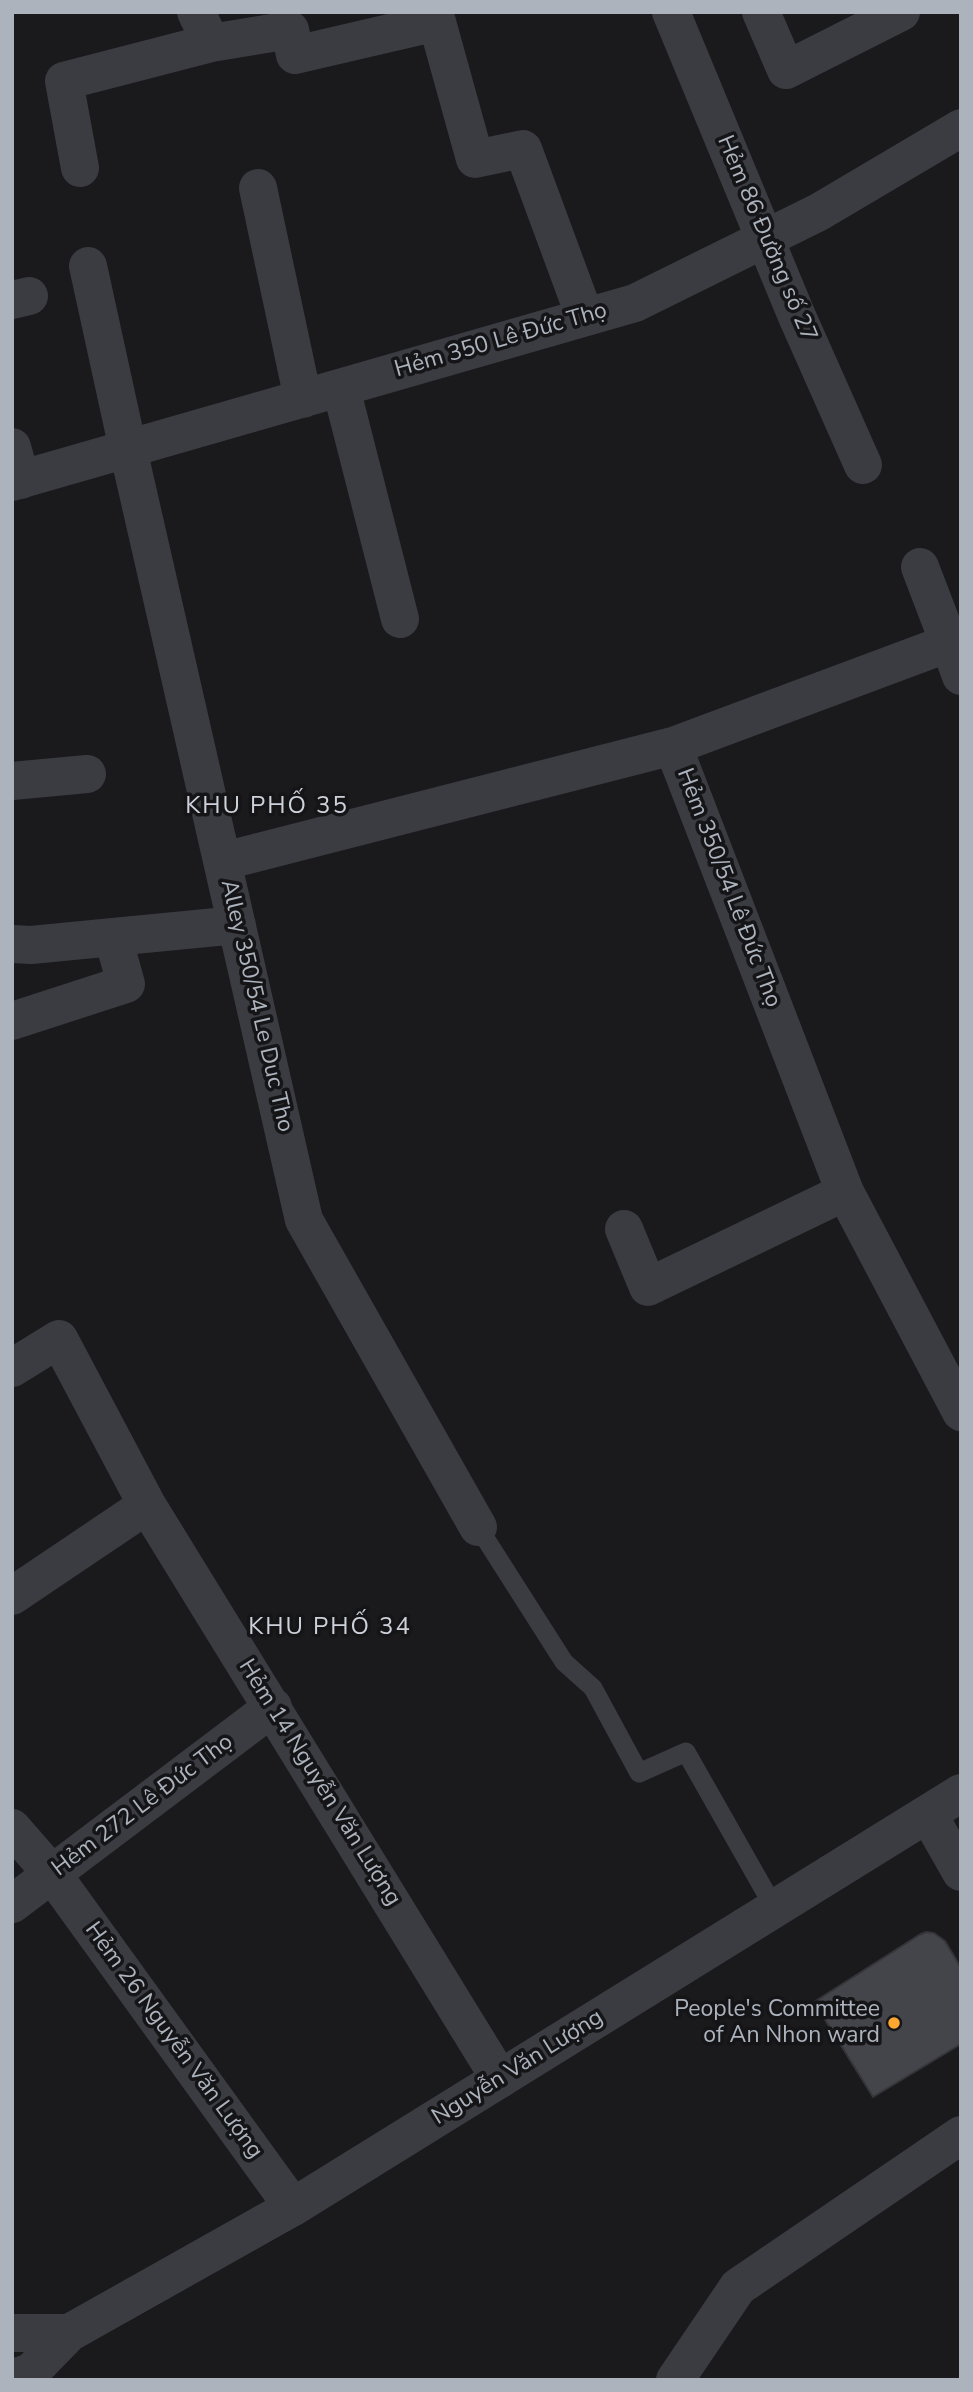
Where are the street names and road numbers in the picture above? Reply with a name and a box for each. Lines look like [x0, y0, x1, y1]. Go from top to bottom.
street label: Hẻm 86 Đường số 27 [710, 132, 822, 346]
street label: Hẻm 350 Lê Đức Thọ [392, 297, 610, 385]
street label: Hẻm 350/54 Lê Đức Thọ [670, 765, 786, 1011]
street label: Alley 350/54 Le Duc Tho [214, 877, 298, 1135]
street label: Hẻm 14 Nguyễn Văn Lượng [232, 1655, 406, 1911]
street label: Hẻm 272 Lê Đức Thọ [47, 1729, 239, 1883]
street label: Hẻm 26 Nguyễn Văn Lượng [78, 1917, 268, 2165]
street label: Nguyễn Văn Lượng [427, 2004, 609, 2132]

